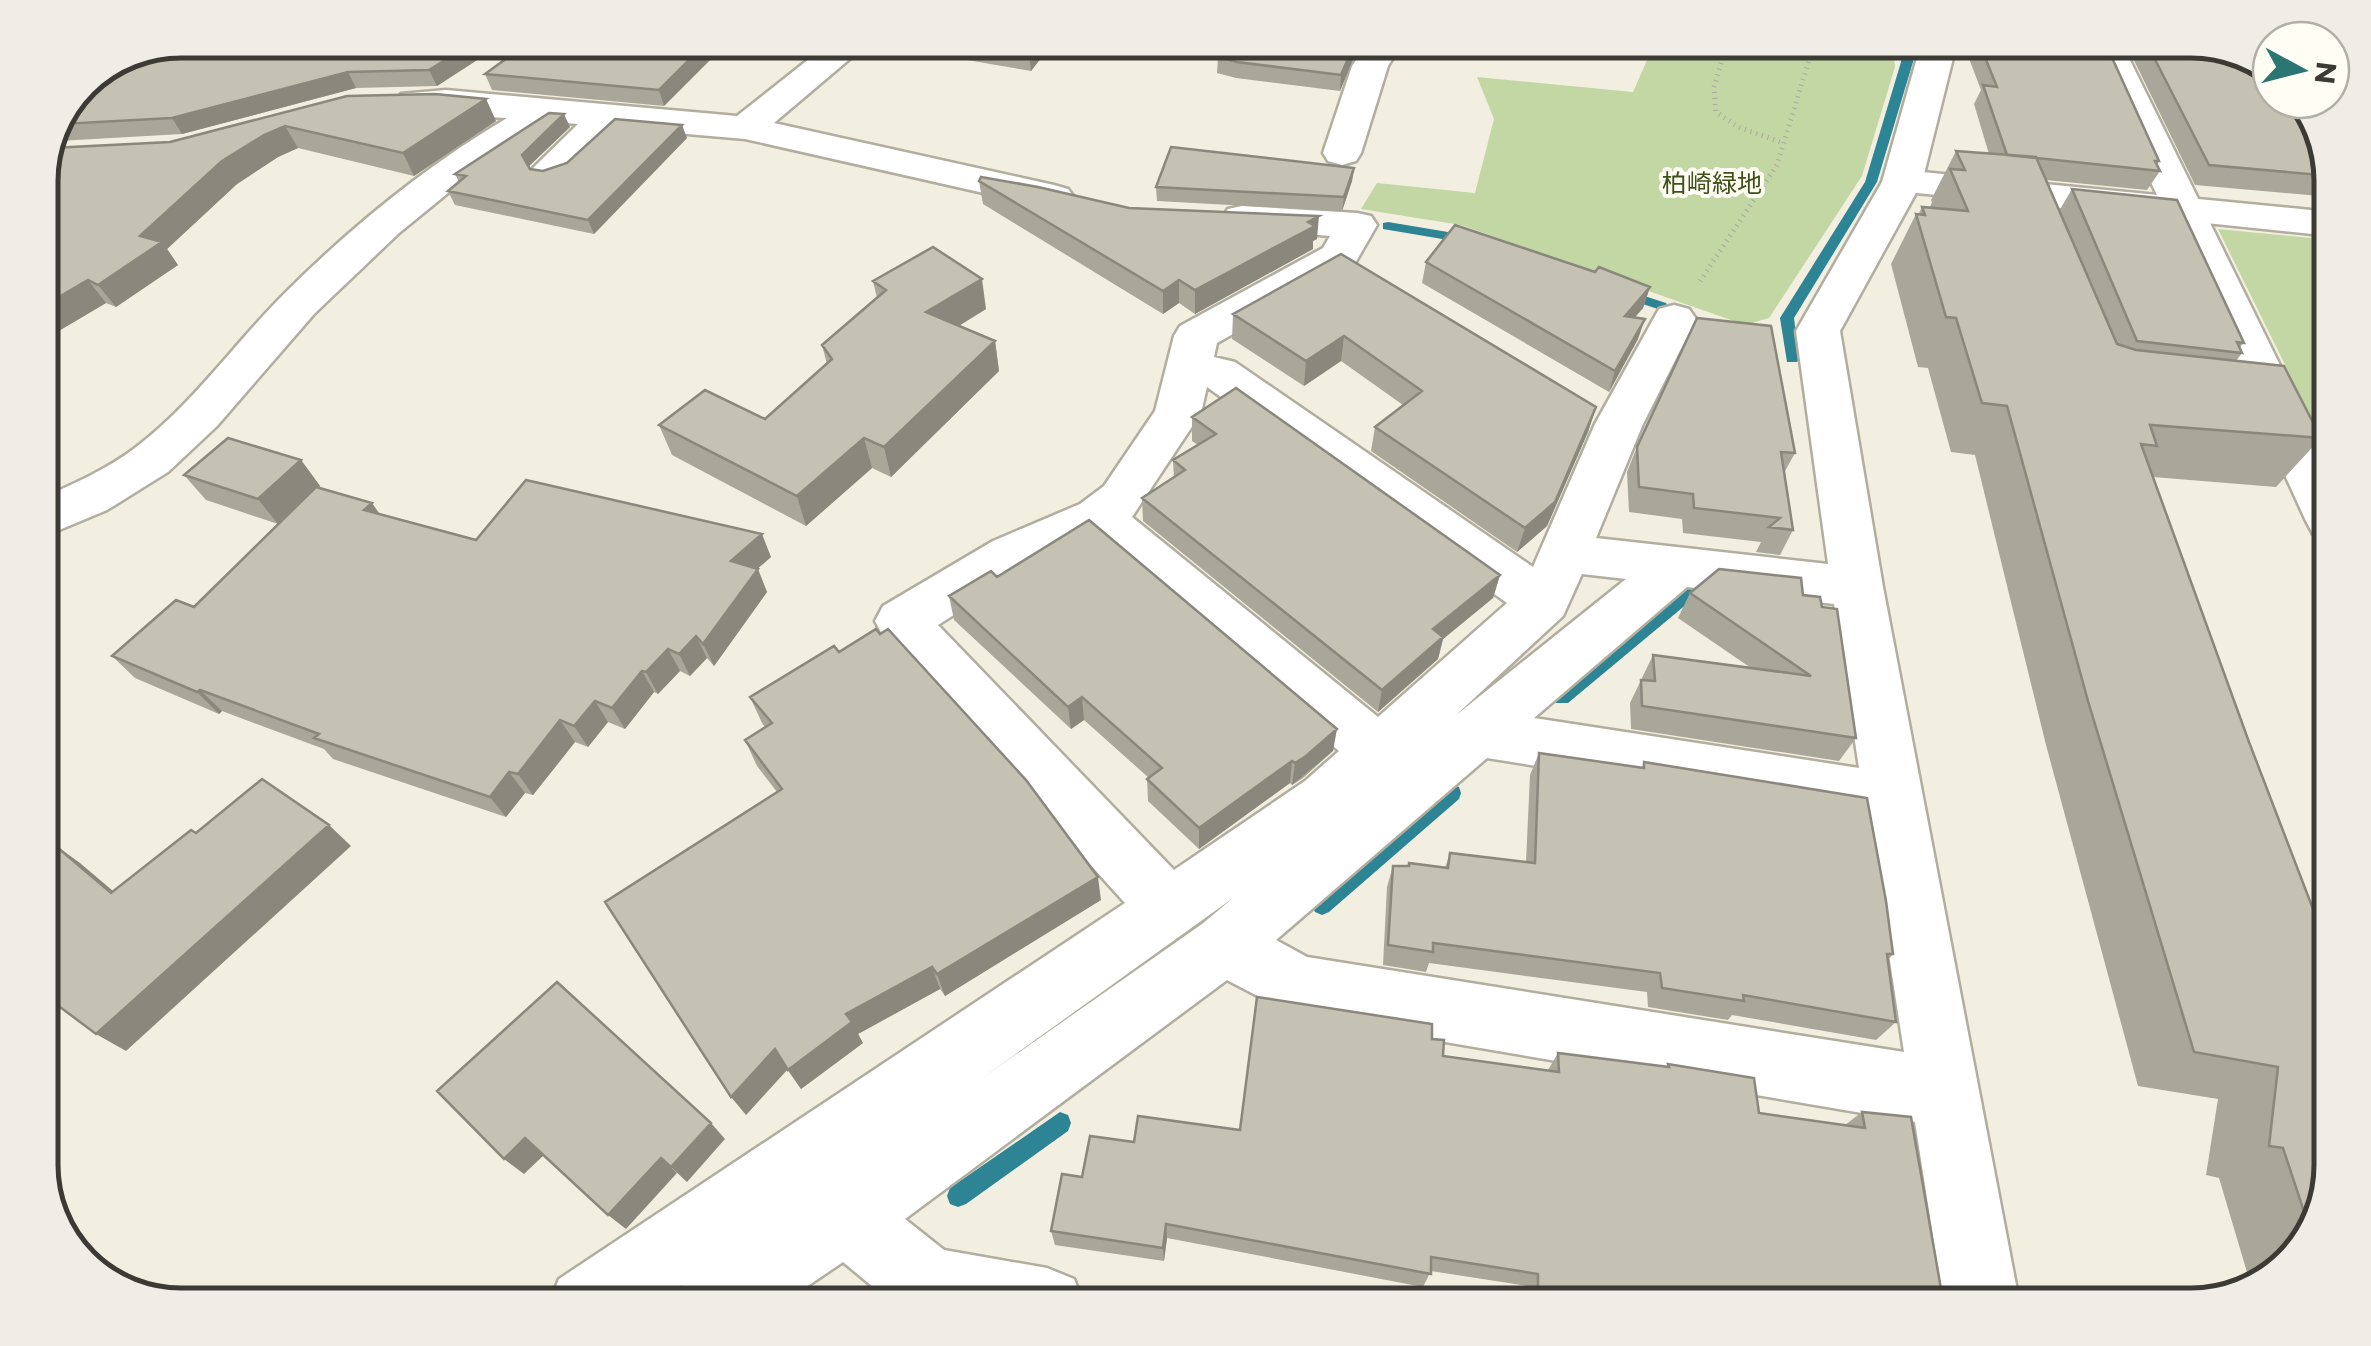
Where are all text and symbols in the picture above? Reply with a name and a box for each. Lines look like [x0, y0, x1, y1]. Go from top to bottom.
north arrow [2251, 20, 2351, 120]
text: N [2308, 60, 2344, 86]
park label: 柏崎緑地 [1662, 168, 1762, 198]

